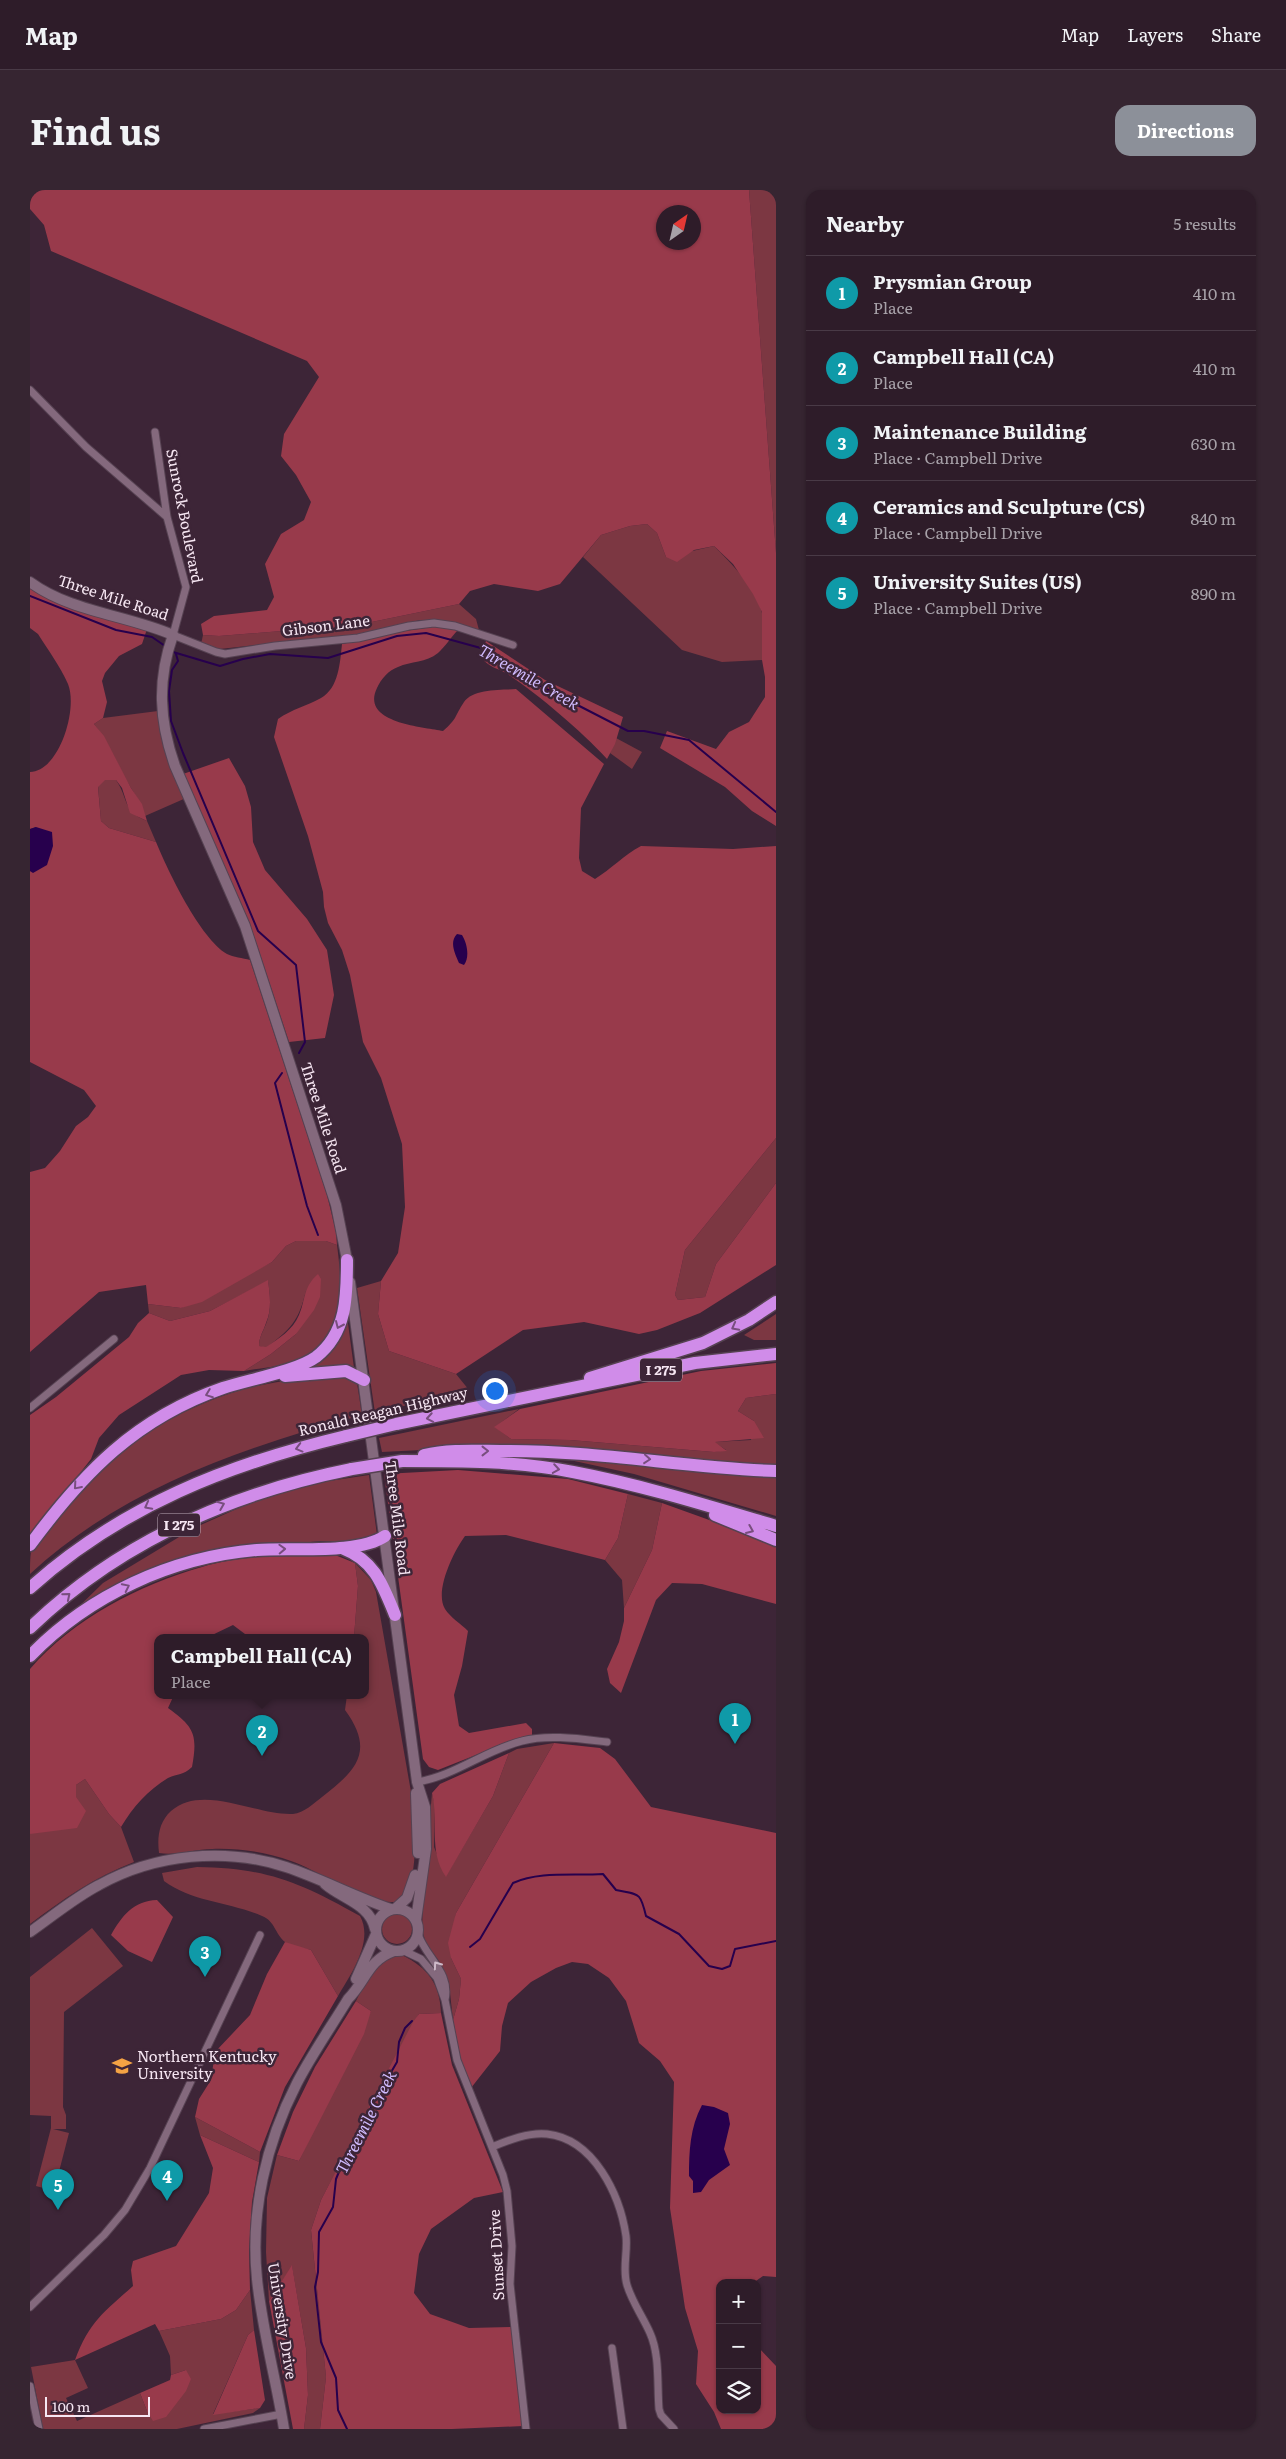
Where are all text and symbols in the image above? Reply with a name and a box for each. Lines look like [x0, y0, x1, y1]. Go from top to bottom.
text: Map [25, 17, 78, 52]
text: Map [1061, 21, 1099, 48]
text: Layers [1127, 21, 1183, 48]
text: Share [1211, 21, 1261, 48]
text: Find us [30, 104, 160, 156]
button: Directions [1115, 105, 1256, 156]
north arrow [656, 205, 701, 250]
text: Nearby [826, 207, 904, 238]
text: 5 results [1173, 211, 1236, 235]
text: Prysmian Group [873, 267, 1032, 295]
text: 1 [839, 281, 845, 305]
text: 410 m [1193, 281, 1236, 305]
text: Place [873, 295, 913, 319]
text: Campbell Hall (CA) [873, 342, 1054, 370]
text: 2 [838, 356, 846, 380]
text: 410 m [1193, 356, 1236, 380]
text: Place [873, 370, 913, 394]
text: Maintenance Building [873, 417, 1086, 445]
text: 3 [838, 431, 846, 455]
text: 630 m [1191, 431, 1236, 455]
text: Place · Campbell Drive [873, 445, 1042, 469]
street label: Sunrock Boulevard [161, 446, 210, 585]
text: Ceramics and Sculpture (CS) [873, 492, 1145, 520]
text: 4 [837, 506, 847, 530]
text: 840 m [1190, 506, 1236, 530]
text: Place · Campbell Drive [873, 520, 1042, 544]
text: University Suites (US) [873, 567, 1082, 595]
street label: Three Mile Road [55, 568, 172, 625]
text: 5 [838, 581, 846, 605]
text: 890 m [1191, 581, 1236, 605]
text: Place · Campbell Drive [873, 595, 1042, 619]
street label: Gibson Lane [281, 608, 371, 641]
water label: Threemile Creek [474, 637, 585, 715]
street label: Three Mile Road [296, 1059, 353, 1176]
one-way arrow [335, 1320, 346, 1329]
one-way arrow [731, 1321, 740, 1331]
road number: I 275 [640, 1358, 682, 1382]
your location [482, 1378, 508, 1404]
street label: Ronald Reagan Highway [296, 1380, 470, 1441]
one-way arrow [205, 1388, 214, 1398]
one-way arrow [426, 1412, 434, 1422]
one-way arrow [295, 1442, 304, 1453]
one-way arrow [482, 1446, 489, 1456]
one-way arrow [643, 1453, 651, 1464]
street label: Three Mile Road [380, 1459, 417, 1577]
one-way arrow [551, 1463, 560, 1473]
one-way arrow [74, 1480, 83, 1489]
one-way arrow [144, 1500, 153, 1510]
one-way arrow [216, 1501, 225, 1512]
road number: I 275 [158, 1514, 200, 1536]
one-way arrow [746, 1524, 754, 1534]
one-way arrow [279, 1543, 287, 1554]
one-way arrow [121, 1583, 130, 1593]
one-way arrow [61, 1593, 70, 1602]
popup [154, 1634, 369, 1699]
text: Campbell Hall (CA) [171, 1641, 352, 1669]
text: Place [171, 1669, 211, 1693]
pin: 1 [719, 1703, 751, 1744]
pin: 2 [246, 1715, 278, 1756]
pin: 3 [189, 1936, 221, 1977]
one-way arrow [434, 1961, 443, 1971]
place label: Northern Kentucky University [137, 2044, 277, 2084]
school or university icon: Northern Kentucky University [111, 2055, 133, 2077]
water label: Threemile Creek [329, 2065, 402, 2177]
pin: 4 [151, 2160, 183, 2201]
pin: 5 [42, 2169, 74, 2210]
street label: Sunset Drive [482, 2209, 509, 2301]
street label: University Drive [263, 2261, 304, 2381]
map controls [716, 2279, 761, 2414]
button: + [716, 2279, 761, 2324]
button: − [716, 2324, 761, 2369]
button: layers [716, 2369, 761, 2414]
scale bar [45, 2394, 150, 2417]
text: 100 m [52, 2396, 90, 2416]

